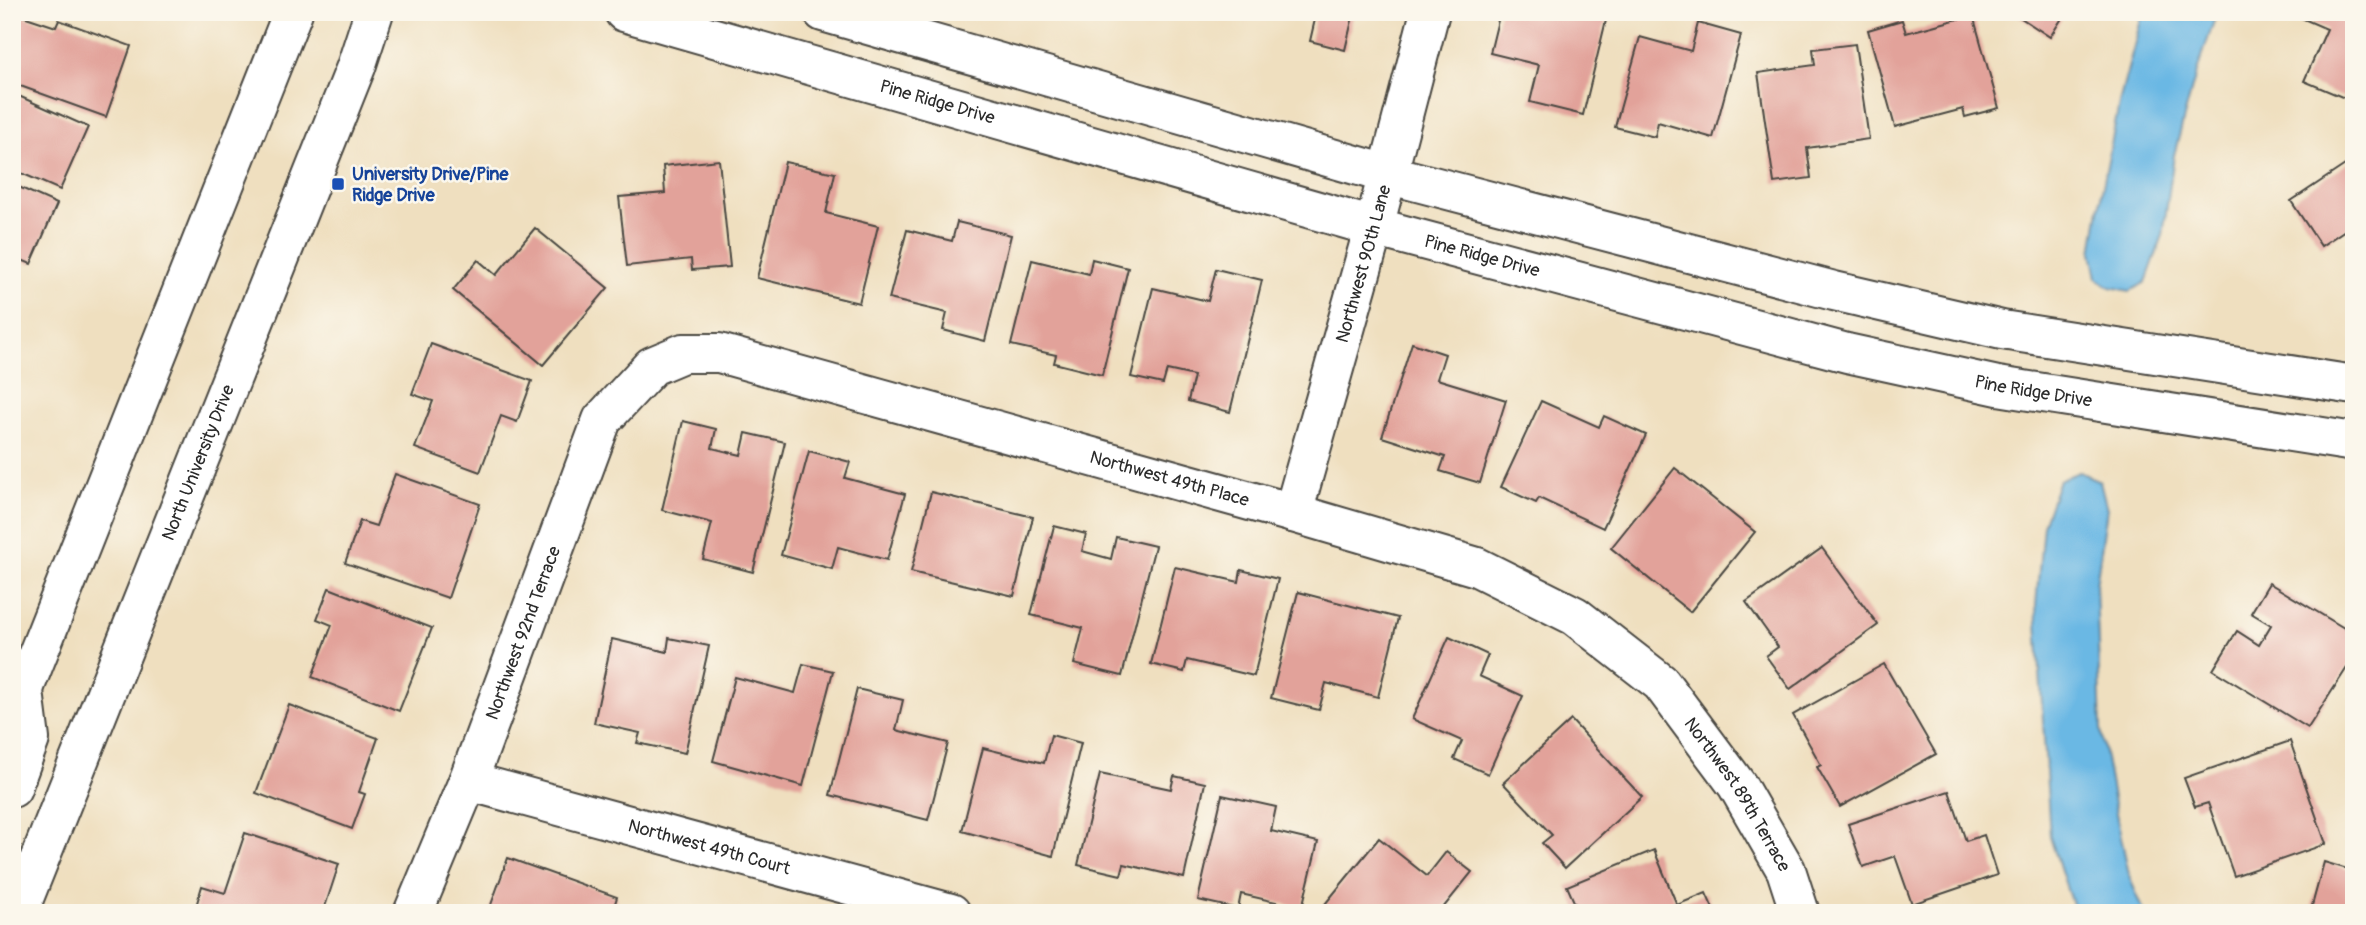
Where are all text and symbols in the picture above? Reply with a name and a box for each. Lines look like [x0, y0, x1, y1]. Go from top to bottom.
street label: Pine Ridge Drive [877, 75, 998, 130]
place label: University Drive/Pine Ridge Drive [352, 163, 509, 207]
marker: University Drive/Pine Ridge Drive [330, 176, 346, 192]
street label: Northwest 90th Lane [1331, 182, 1396, 345]
street label: Pine Ridge Drive [1422, 230, 1542, 283]
street label: Pine Ridge Drive [1972, 370, 2094, 413]
street label: North University Drive [157, 381, 240, 544]
street label: Northwest 49th Place [1087, 446, 1252, 512]
street label: Northwest 92nd Terrace [481, 543, 566, 723]
street label: Northwest 89th Terrace [1679, 713, 1796, 876]
street label: Northwest 49th Court [625, 814, 793, 881]

